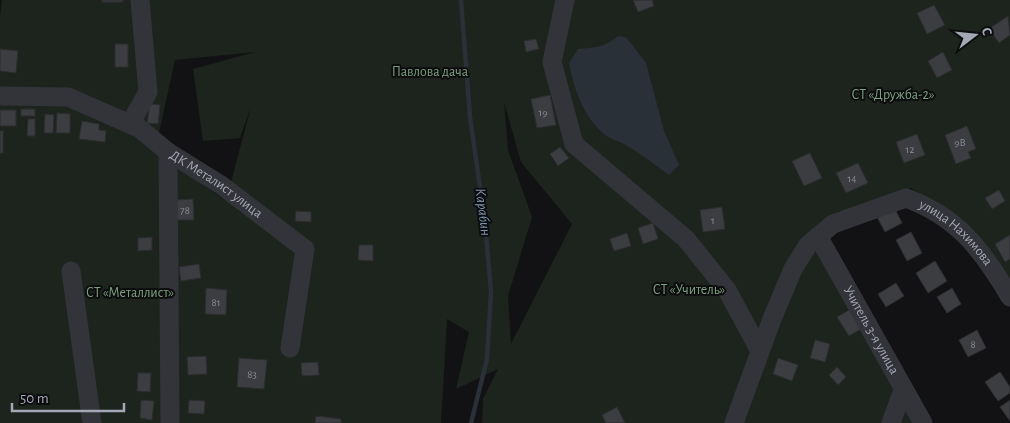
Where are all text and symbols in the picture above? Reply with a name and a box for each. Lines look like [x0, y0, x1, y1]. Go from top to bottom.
north arrow [950, 10, 1000, 60]
text: С [979, 26, 994, 38]
park label: Павлова дача [392, 65, 469, 79]
park label: СТ «Дружба-2» [852, 88, 934, 102]
house number: 19 [539, 107, 547, 118]
house number: 9В [954, 137, 966, 148]
house number: 12 [906, 144, 914, 155]
street label: ДК Металист улица [167, 148, 265, 221]
house number: 14 [847, 173, 857, 184]
water label: Карабин [473, 187, 493, 237]
street label: улица Нахимова [916, 197, 995, 269]
house number: 78 [180, 205, 190, 216]
house number: 1 [711, 215, 715, 226]
park label: СТ «Учитель» [653, 283, 725, 297]
street label: Учитель 3-я улица [841, 284, 901, 377]
park label: СТ «Металлист» [86, 286, 174, 300]
house number: 81 [212, 297, 221, 308]
house number: 8 [970, 339, 976, 350]
house number: 83 [247, 369, 257, 380]
scale bar [12, 380, 125, 412]
text: 50 m [20, 391, 49, 406]

